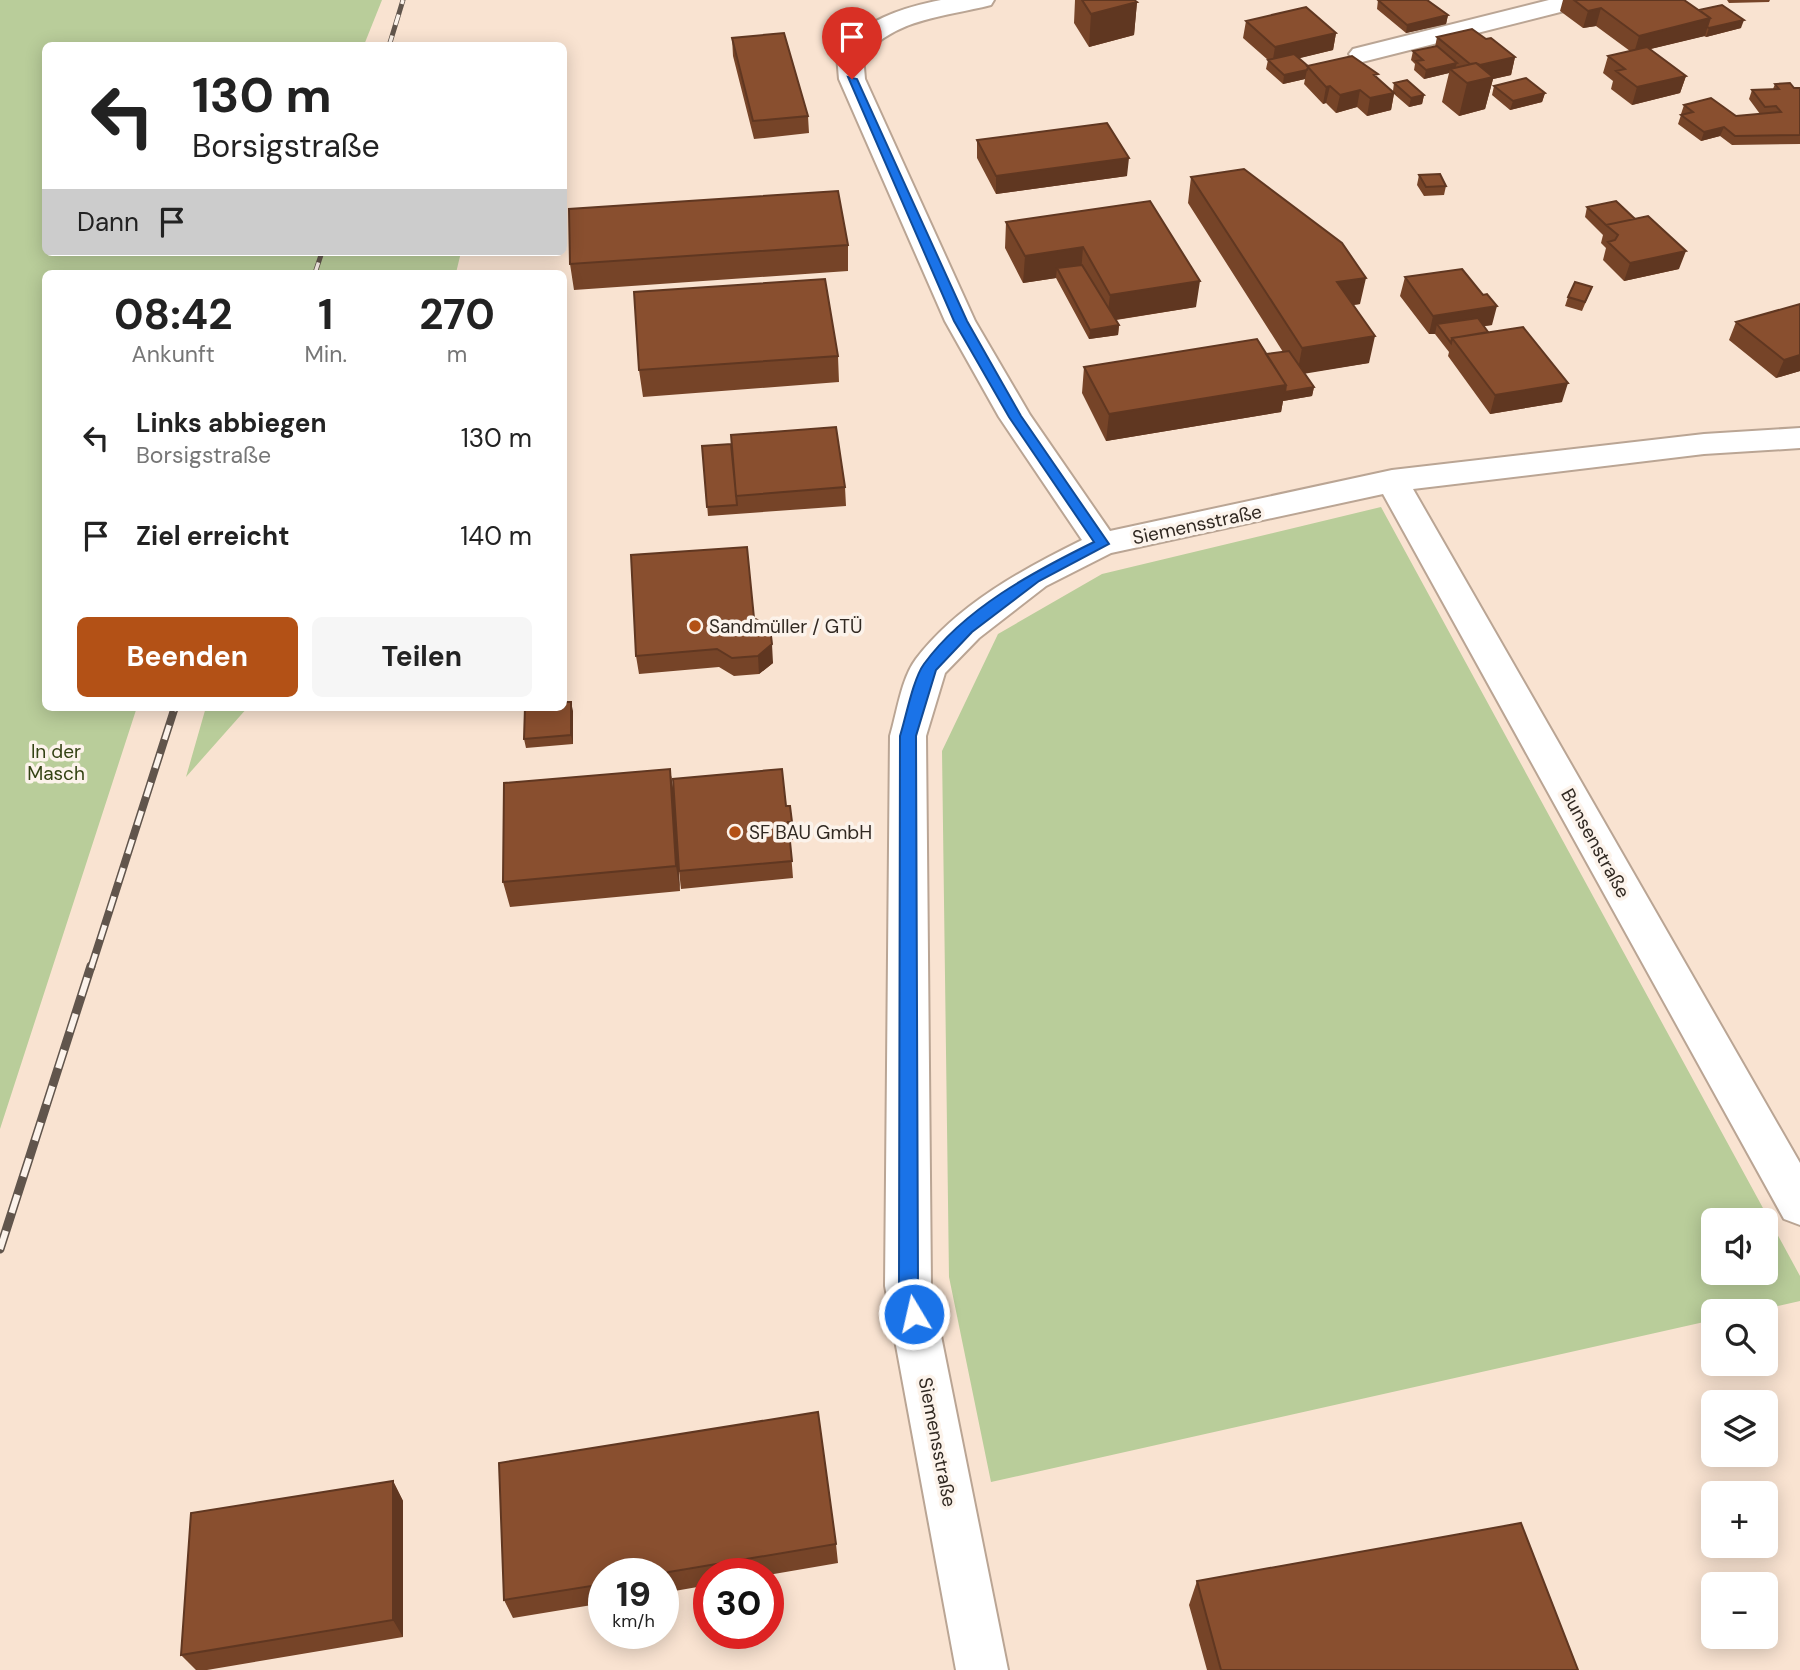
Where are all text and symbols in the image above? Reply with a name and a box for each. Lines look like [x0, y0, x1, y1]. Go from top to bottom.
pin [822, 7, 882, 79]
icon: arrive [833, 18, 871, 56]
text: 130 m [192, 63, 332, 127]
icon: left [77, 70, 168, 161]
text: Borsigstraße [192, 125, 380, 167]
icon: arrive [153, 203, 191, 241]
text: Dann [77, 205, 139, 239]
text: 08:42 [114, 287, 232, 342]
text: 1 [318, 287, 333, 342]
text: 270 [419, 287, 495, 342]
text: Ankunft [132, 339, 215, 369]
text: Min. [304, 339, 347, 369]
text: m [447, 339, 467, 369]
text: Links abbiegen [136, 406, 326, 440]
icon: left [77, 419, 115, 457]
text: 130 m [461, 421, 532, 455]
text: Borsigstraße [136, 440, 271, 470]
street label: Siemensstraße [1130, 499, 1264, 550]
icon: arrive [77, 517, 115, 555]
text: Ziel erreicht [136, 519, 289, 553]
text: 140 m [460, 519, 532, 553]
place label: Sandmüller / GTÜ [709, 614, 862, 639]
button: Beenden [77, 617, 298, 697]
button: Teilen [312, 617, 532, 697]
marker: Sandmüller / GTÜ [687, 618, 703, 634]
park label: In der Masch [27, 739, 85, 786]
street label: Bunsenstraße [1555, 784, 1636, 902]
place label: SF BAU GmbH [749, 820, 872, 845]
marker: SF BAU GmbH [727, 824, 743, 840]
map controls [1701, 1208, 1778, 1649]
button: sound [1701, 1208, 1778, 1285]
position arrow [877, 1277, 951, 1351]
button: search [1701, 1299, 1778, 1376]
street label: Siemensstraße [913, 1375, 962, 1509]
button: layers [1701, 1390, 1778, 1467]
button: + [1701, 1481, 1778, 1558]
speed limit sign: 30 [693, 1558, 784, 1649]
text: 19 [616, 1571, 651, 1617]
button: − [1701, 1572, 1778, 1649]
text: km/h [612, 1609, 655, 1633]

